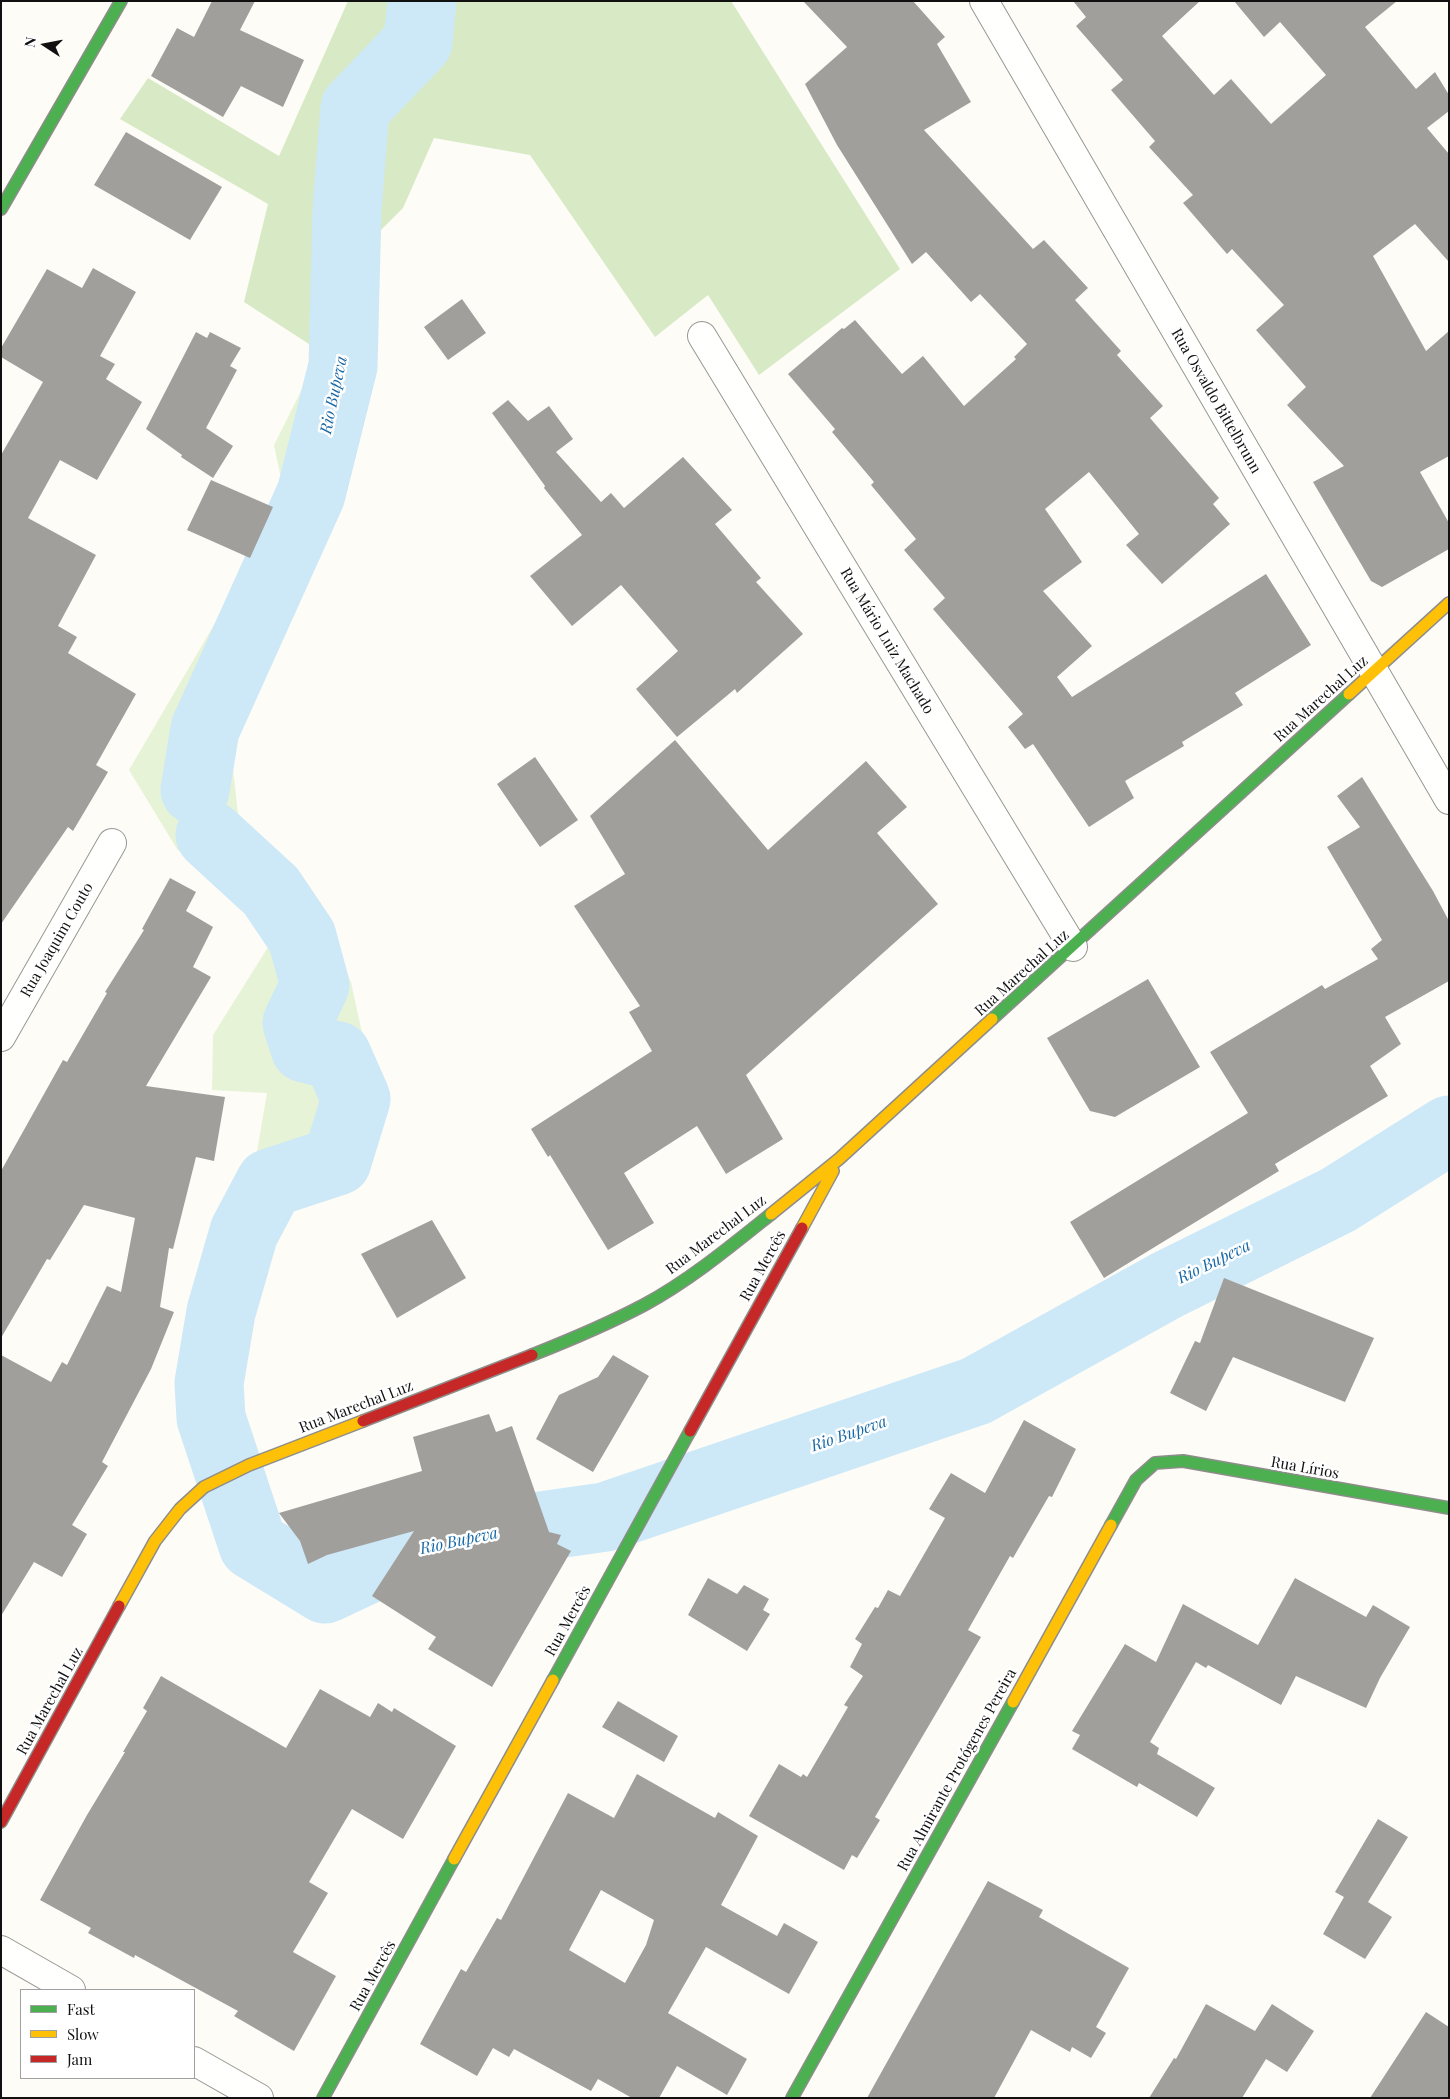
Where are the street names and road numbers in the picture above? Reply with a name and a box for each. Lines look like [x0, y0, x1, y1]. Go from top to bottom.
street label: Rua Osvaldo Bittelbrunn [1167, 325, 1265, 477]
street label: Rua Mário Luiz Machado [836, 565, 938, 717]
street label: Rua Marechal Luz [1270, 652, 1372, 746]
street label: Rua Joaquim Couto [17, 879, 97, 1001]
street label: Rua Marechal Luz [971, 926, 1073, 1020]
street label: Rua Marechal Luz [663, 1192, 769, 1278]
street label: Rua Mercês [736, 1228, 790, 1304]
street label: Rua Marechal Luz [297, 1377, 415, 1437]
street label: Rua Lírios [1270, 1453, 1340, 1483]
street label: Rua Mercês [541, 1583, 595, 1659]
street label: Rua Marechal Luz [13, 1644, 87, 1758]
street label: Rua Almirante Protógenes Pereira [894, 1666, 1020, 1874]
street label: Rua Mercês [346, 1938, 400, 2014]

